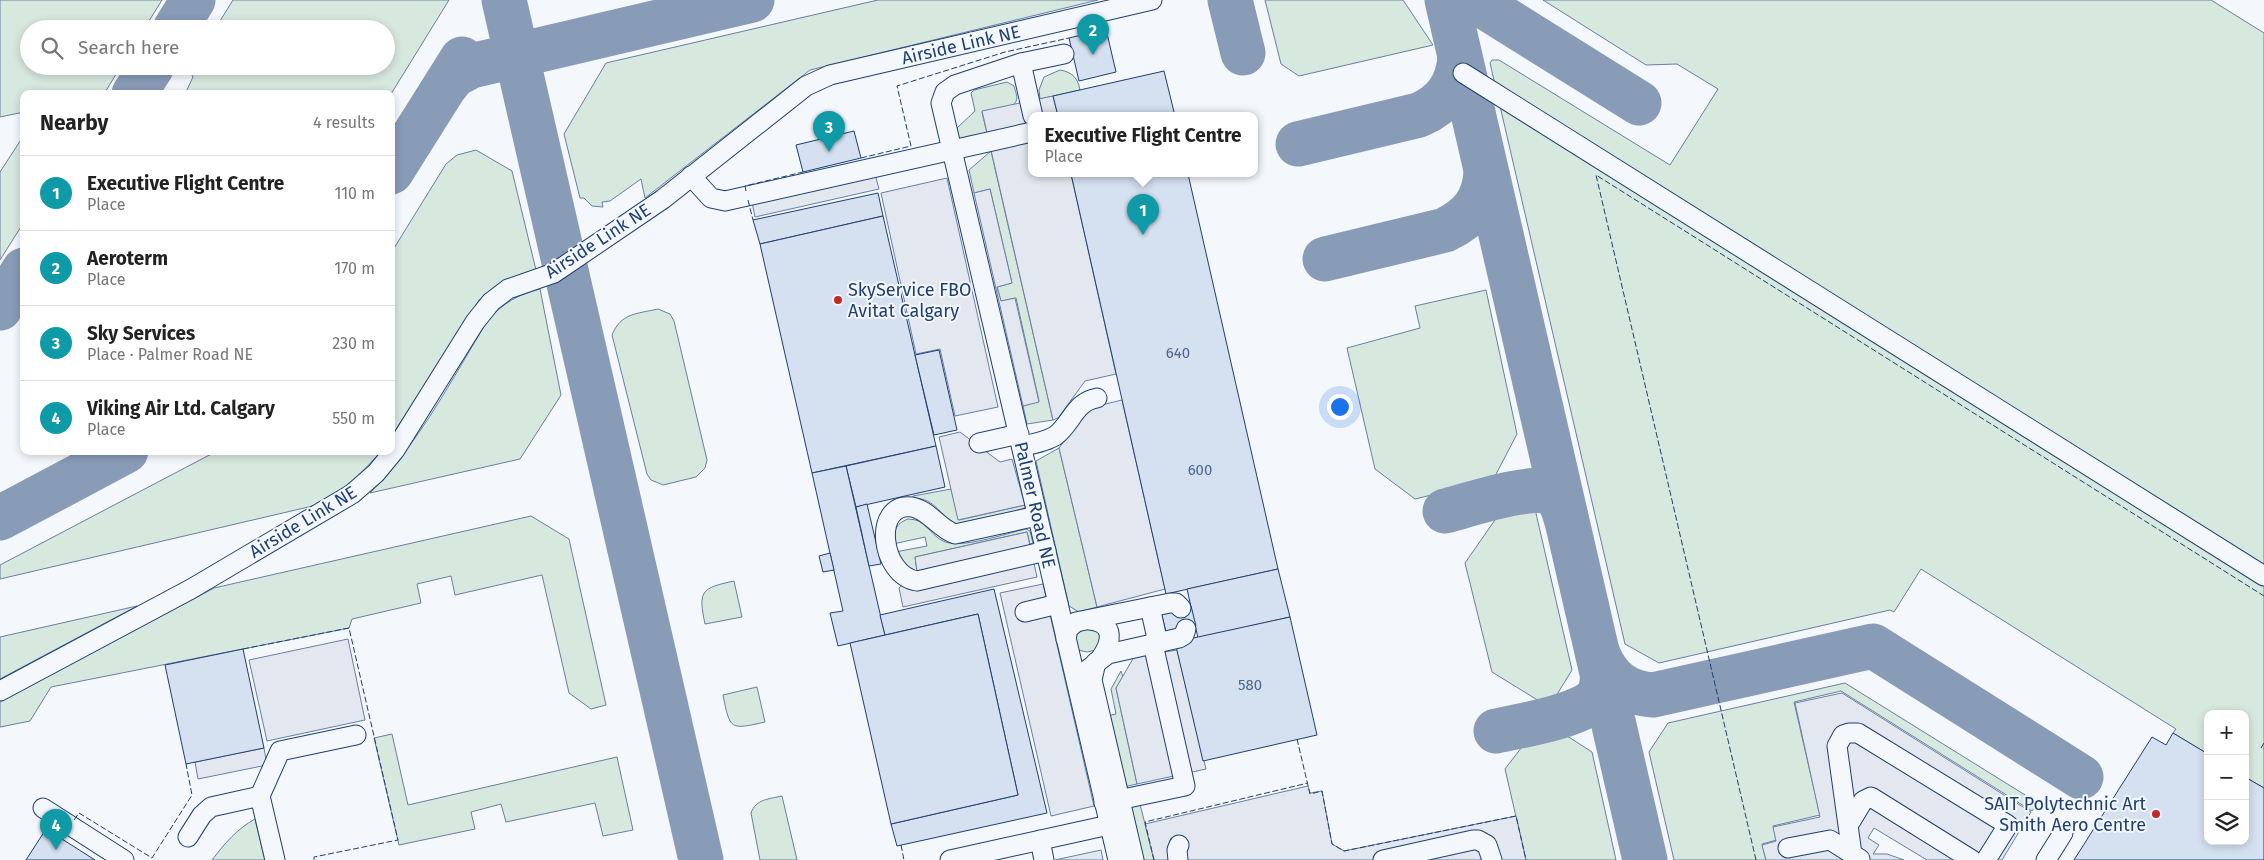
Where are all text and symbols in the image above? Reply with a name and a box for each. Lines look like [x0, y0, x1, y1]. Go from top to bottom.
pin: 2 [1077, 14, 1109, 55]
search box [20, 20, 395, 75]
street label: Airside Link NE [899, 21, 1023, 69]
icon: search [38, 34, 66, 62]
text: Search here [78, 36, 179, 59]
text: Nearby [40, 110, 108, 136]
pin: 3 [813, 111, 845, 152]
popup [1028, 112, 1258, 177]
text: 4 results [313, 113, 375, 132]
text: Executive Flight Centre [1044, 124, 1242, 147]
text: Place [1044, 147, 1083, 166]
text: Executive Flight Centre [87, 172, 284, 195]
text: 1 [52, 184, 60, 203]
text: 110 m [334, 184, 375, 203]
pin: 1 [1127, 194, 1159, 235]
text: Place [87, 195, 126, 214]
street label: Airside Link NE [541, 199, 655, 283]
text: Aeroterm [87, 247, 168, 270]
text: 2 [52, 259, 60, 278]
text: 170 m [334, 259, 375, 278]
text: Place [87, 270, 126, 289]
place label: SkyService FBO Avitat Calgary [848, 279, 971, 322]
marker: SkyService FBO Avitat Calgary [832, 294, 844, 306]
text: Sky Services [87, 322, 195, 345]
text: 3 [52, 334, 60, 353]
text: 230 m [332, 334, 375, 353]
house number: 640 [1166, 344, 1190, 362]
text: Place · Palmer Road NE [87, 345, 253, 364]
your location [1327, 394, 1353, 420]
text: Viking Air Ltd. Calgary [87, 397, 275, 420]
text: 4 [51, 409, 61, 428]
text: 550 m [332, 409, 375, 428]
text: Place [87, 420, 126, 439]
street label: Palmer Road NE [1010, 439, 1060, 571]
house number: 600 [1188, 461, 1212, 479]
street label: Airside Link NE [245, 481, 361, 563]
house number: 580 [1238, 676, 1262, 694]
map controls [2204, 710, 2249, 845]
button: + [2204, 710, 2249, 755]
button: − [2204, 755, 2249, 800]
place label: SAIT Polytechnic Art Smith Aero Centre [1984, 793, 2146, 836]
button: layers [2204, 800, 2249, 845]
marker: SAIT Polytechnic Art Smith Aero Centre [2150, 808, 2162, 820]
pin: 4 [40, 809, 72, 850]

